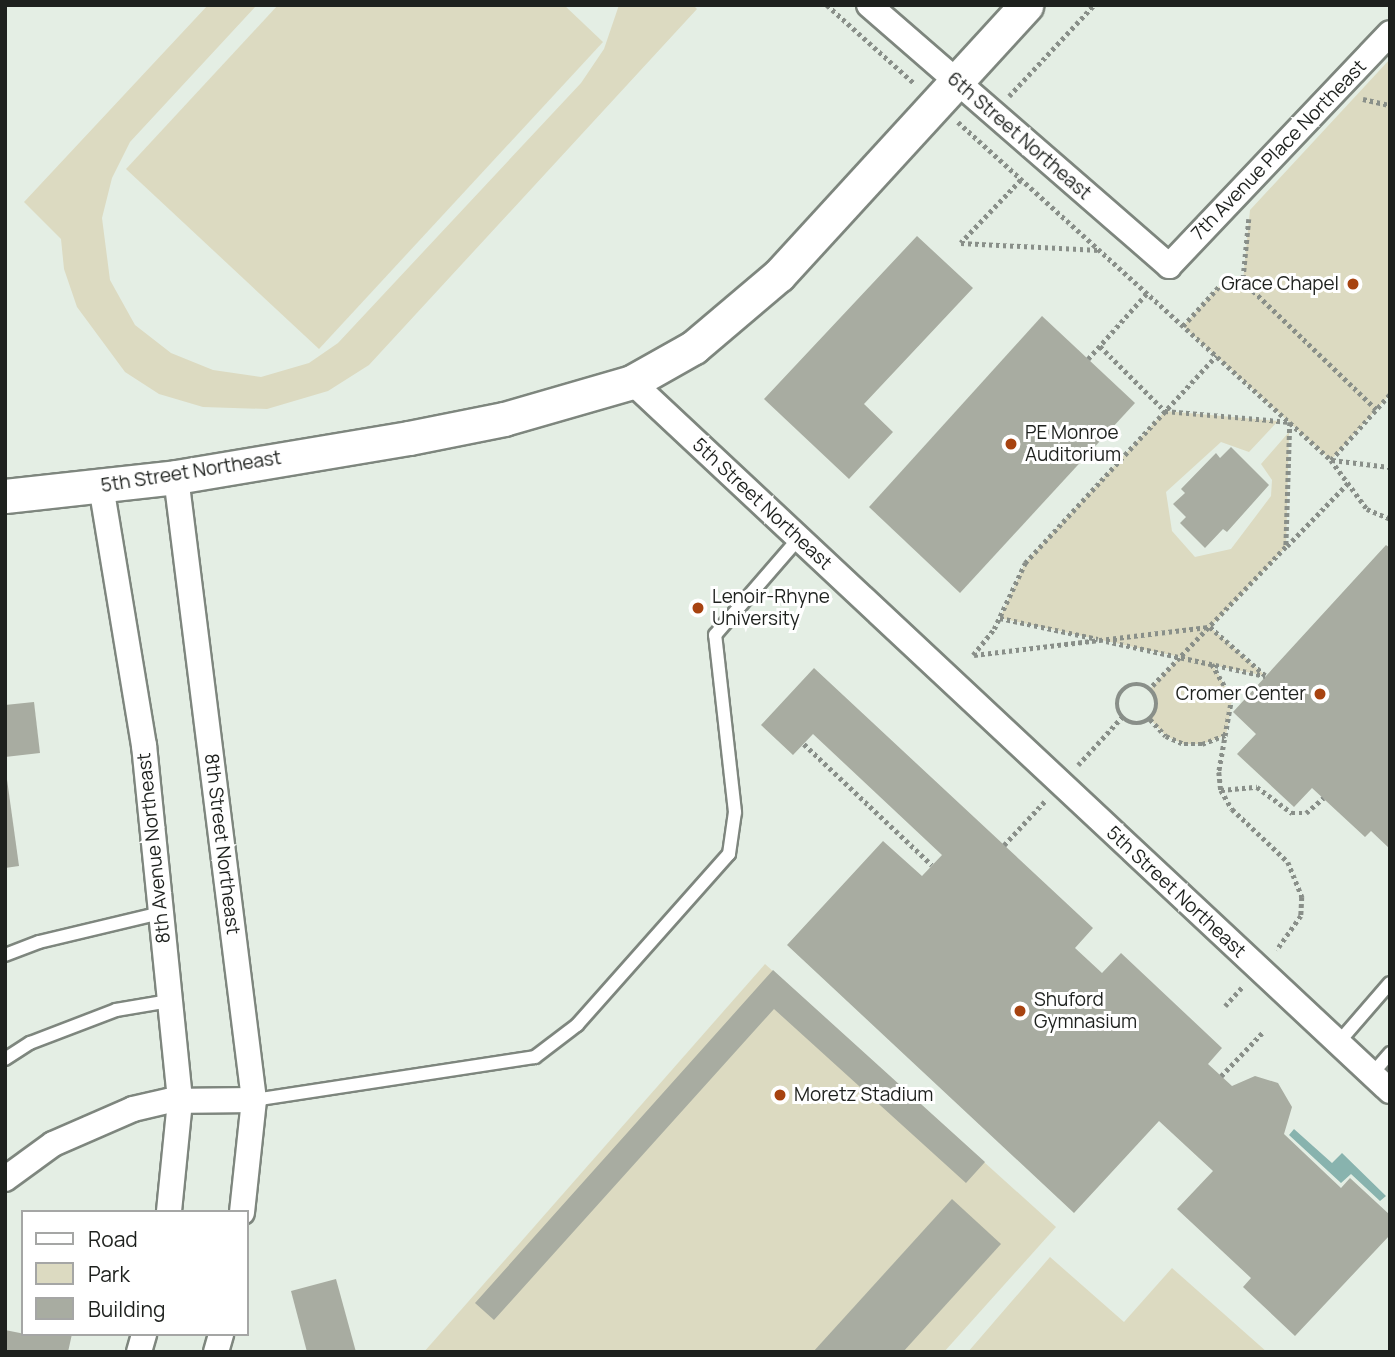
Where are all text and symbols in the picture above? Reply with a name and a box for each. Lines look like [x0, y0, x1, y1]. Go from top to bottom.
street label: 7th Avenue Place Northeast [1187, 55, 1371, 245]
street label: 6th Street Northeast [942, 67, 1096, 205]
place label: Grace Chapel [1221, 273, 1339, 295]
marker: Grace Chapel [1345, 276, 1361, 292]
place label: PE Monroe Auditorium [1025, 422, 1121, 466]
street label: 5th Street Northeast [688, 433, 836, 575]
marker: PE Monroe Auditorium [1003, 436, 1019, 452]
street label: 5th Street Northeast [99, 446, 283, 498]
place label: Lenoir-Rhyne University [712, 586, 830, 630]
marker: Lenoir-Rhyne University [690, 600, 706, 616]
place label: Cromer Center [1176, 683, 1306, 705]
marker: Cromer Center [1312, 686, 1328, 702]
street label: 8th Avenue Northeast [133, 752, 175, 944]
street label: 8th Street Northeast [200, 752, 244, 936]
street label: 5th Street Northeast [1102, 821, 1250, 963]
place label: Shuford Gymnasium [1034, 989, 1137, 1033]
marker: Shuford Gymnasium [1012, 1003, 1028, 1019]
place label: Moretz Stadium [794, 1084, 933, 1106]
marker: Moretz Stadium [772, 1087, 788, 1103]
legend [21, 1210, 248, 1336]
text: Road [88, 1225, 138, 1253]
text: Park [88, 1260, 130, 1288]
text: Building [88, 1295, 165, 1323]

